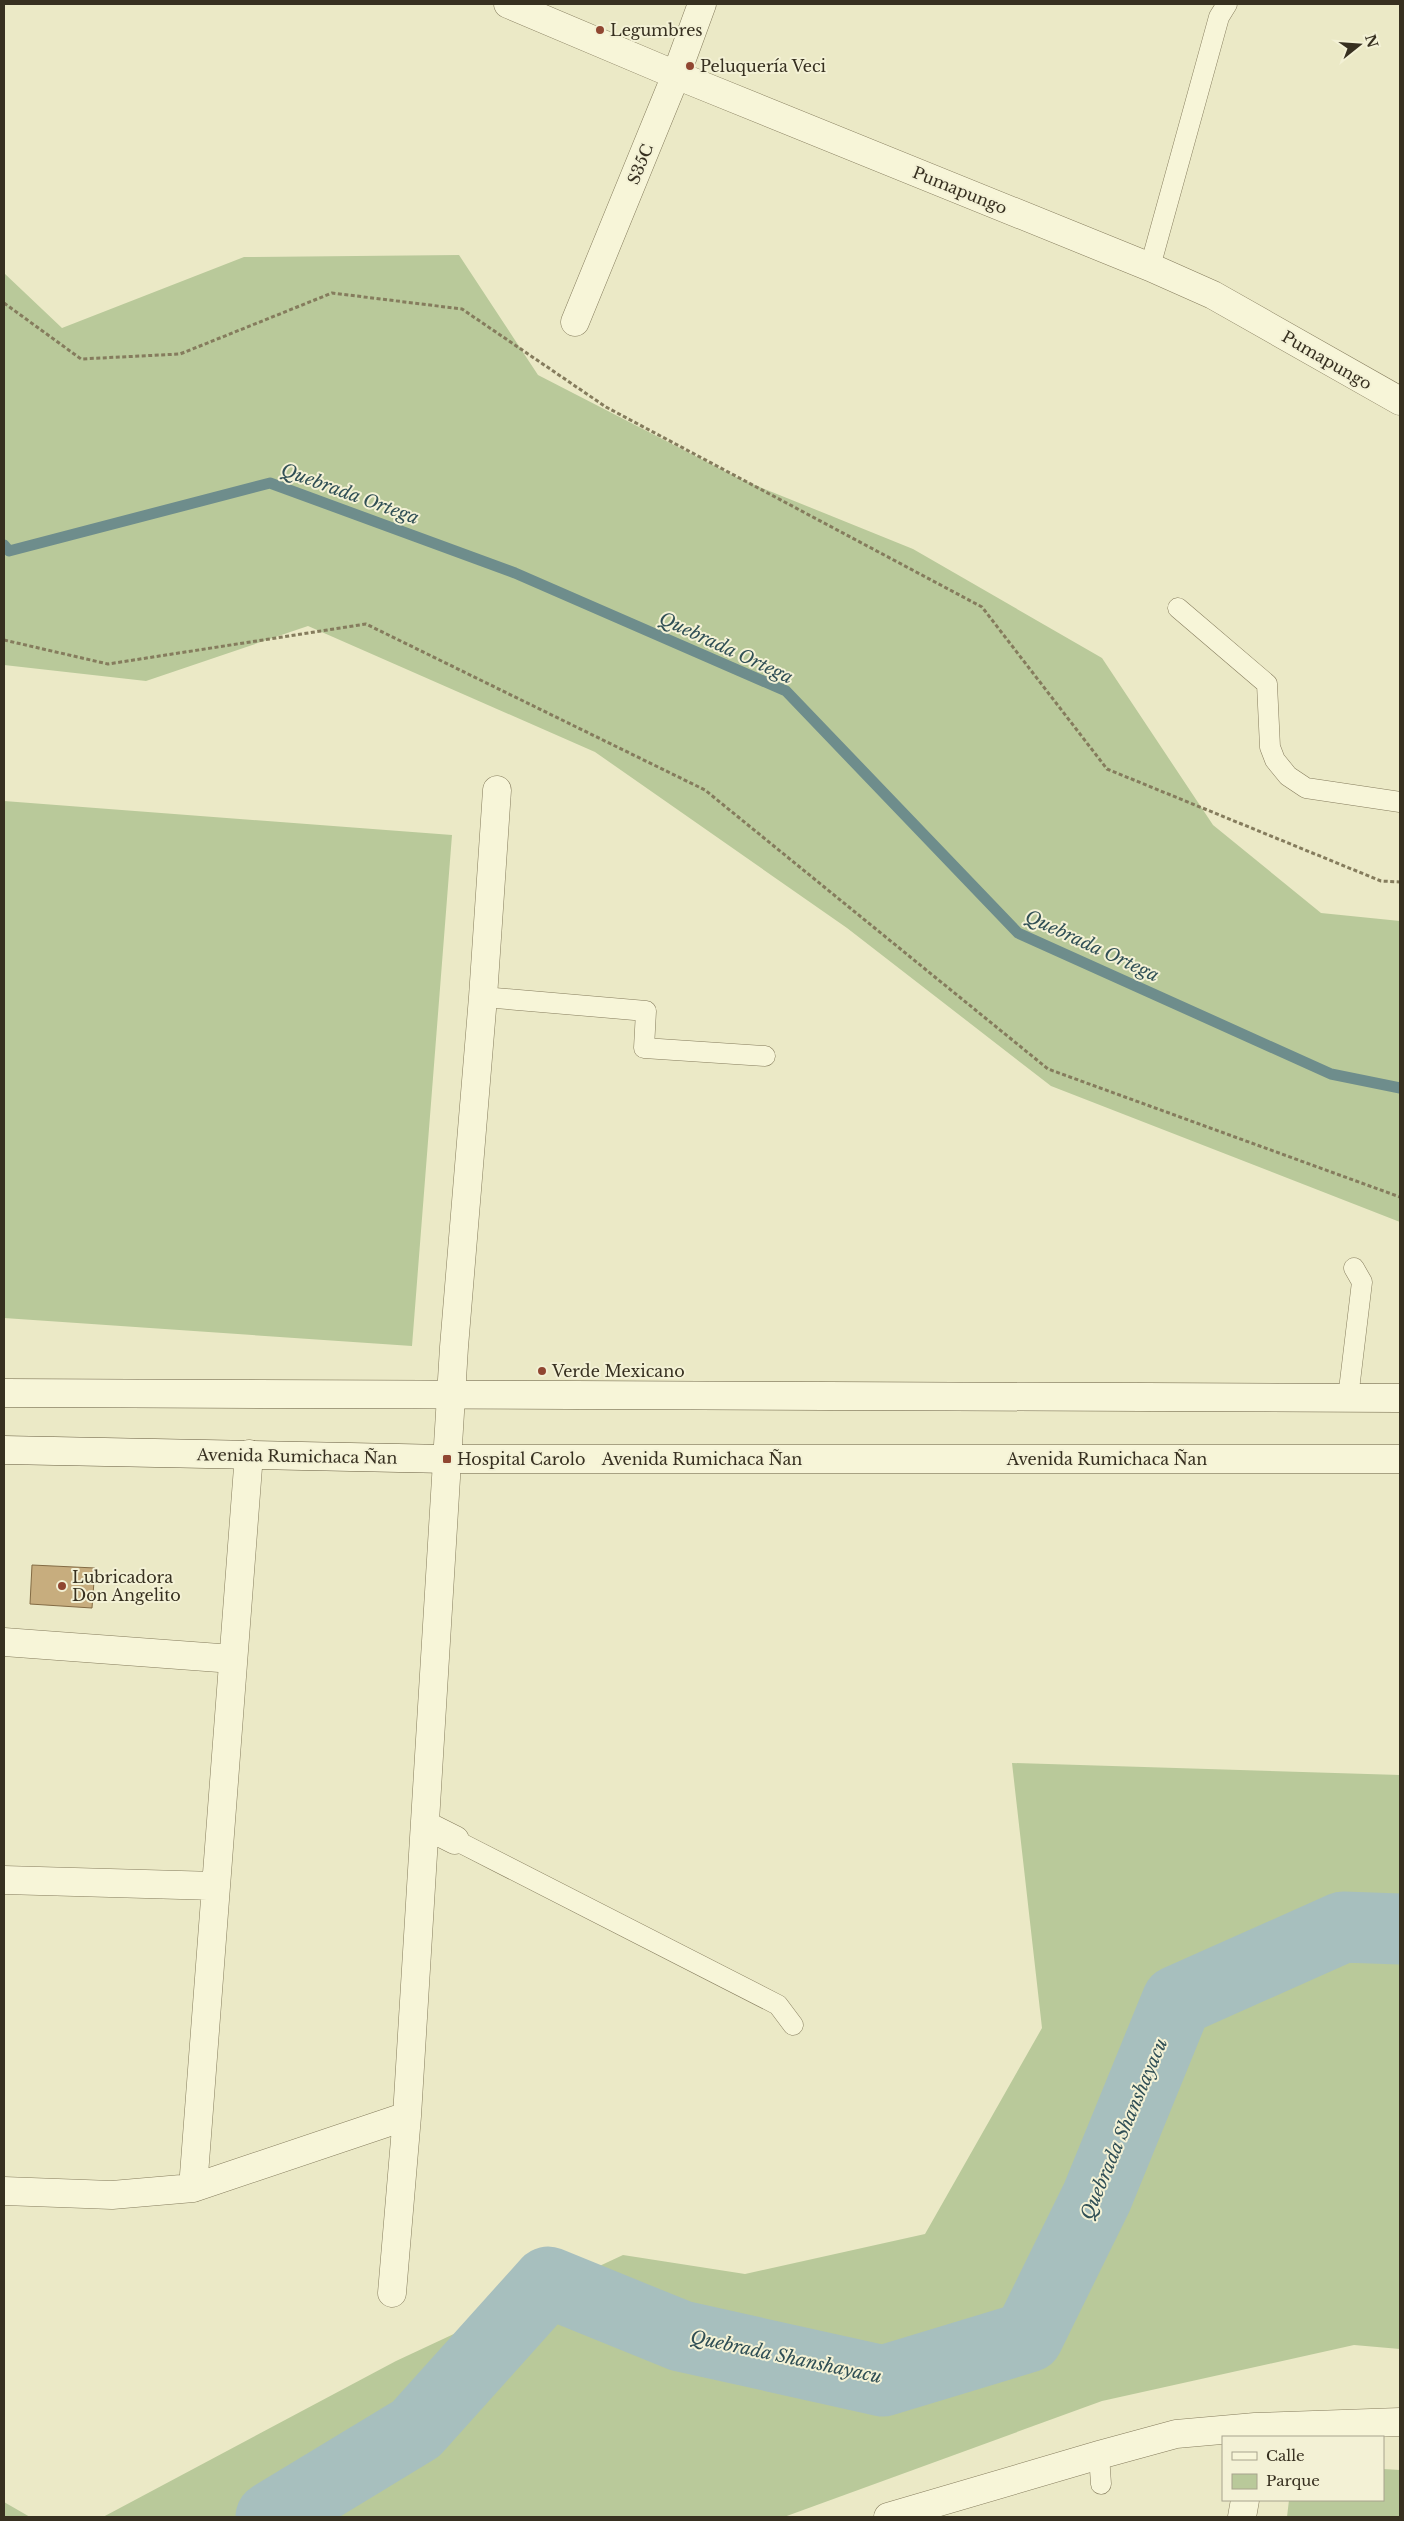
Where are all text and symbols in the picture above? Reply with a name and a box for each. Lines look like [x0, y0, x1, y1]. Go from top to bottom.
place label: Legumbres [610, 20, 703, 40]
north arrow [1334, 20, 1384, 70]
marker: Legumbres [594, 24, 606, 36]
text: N [1361, 32, 1382, 50]
place label: Peluquería Veci [700, 56, 827, 76]
marker: Peluquería Veci [684, 60, 696, 72]
street label: S35C [623, 141, 657, 187]
street label: Pumapungo [910, 162, 1010, 218]
street label: Pumapungo [1279, 326, 1375, 394]
water label: Quebrada Ortega [278, 459, 422, 529]
water label: Quebrada Ortega [656, 607, 796, 689]
water label: Quebrada Ortega [1022, 905, 1162, 987]
place label: Verde Mexicano [551, 1361, 685, 1381]
marker: Verde Mexicano [536, 1365, 548, 1377]
street label: Avenida Rumichaca Ñan [196, 1443, 397, 1468]
street label: Avenida Rumichaca Ñan [601, 1448, 802, 1469]
street label: Avenida Rumichaca Ñan [1006, 1448, 1207, 1469]
place label: Hospital Carolo [457, 1449, 585, 1469]
marker: Hospital Carolo [441, 1453, 453, 1465]
place label: Lubricadora Don Angelito [72, 1567, 181, 1605]
marker: Lubricadora Don Angelito [56, 1580, 68, 1592]
water label: Quebrada Shanshayacu [1076, 2035, 1172, 2223]
water label: Quebrada Shanshayacu [688, 2326, 884, 2388]
legend [1222, 2436, 1384, 2501]
text: Calle [1266, 2446, 1305, 2465]
text: Parque [1266, 2471, 1320, 2490]

